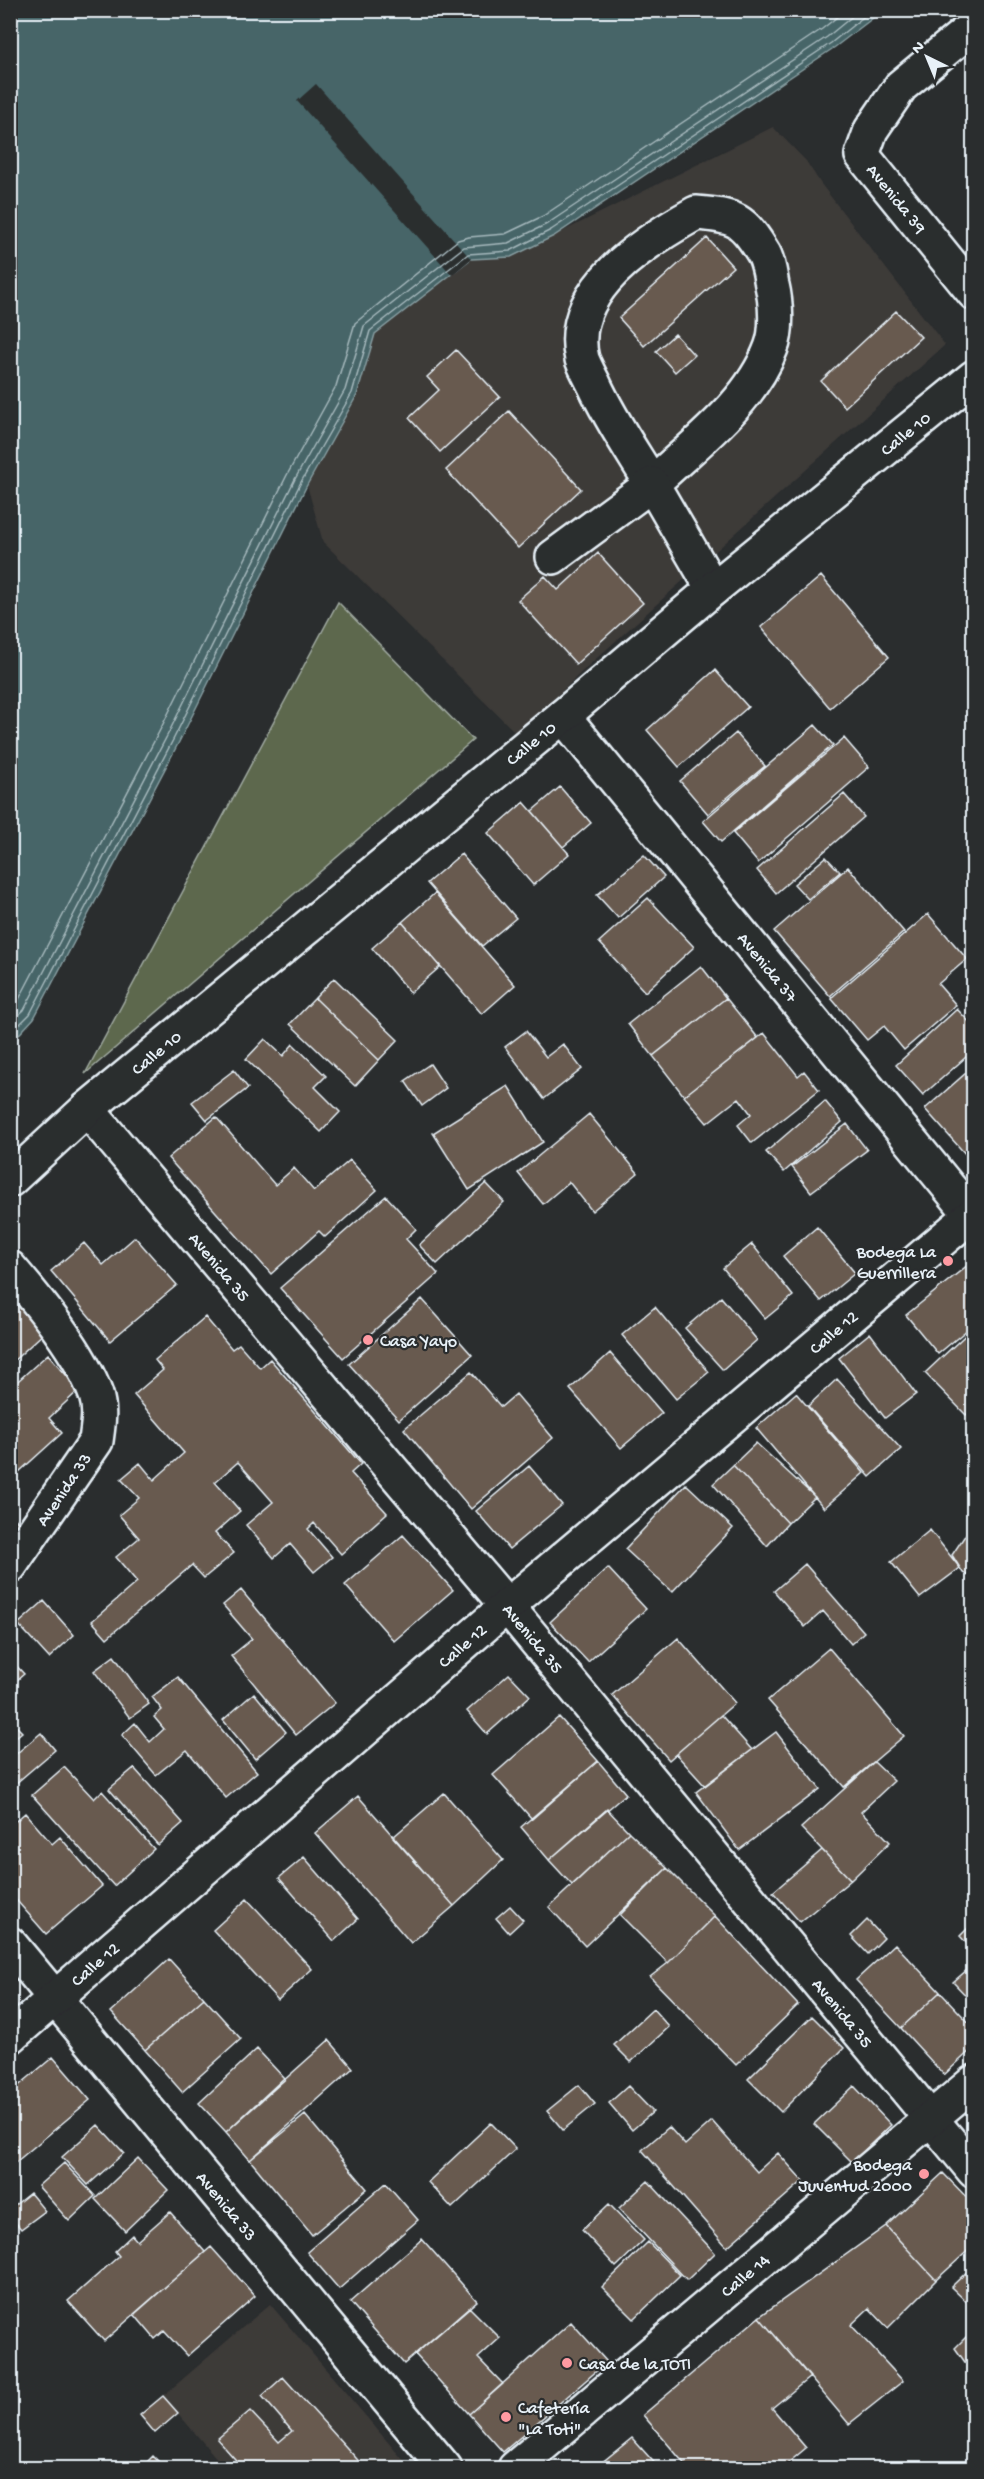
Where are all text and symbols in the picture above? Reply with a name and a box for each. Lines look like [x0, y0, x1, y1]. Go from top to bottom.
north arrow [897, 27, 957, 87]
text: N [909, 38, 930, 59]
street label: Avenida 39 [861, 161, 930, 239]
street label: Calle 10 [877, 408, 936, 462]
street label: Calle 10 [503, 718, 562, 771]
street label: Avenida 37 [732, 929, 801, 1008]
street label: Calle 10 [128, 1027, 187, 1081]
street label: Avenida 35 [183, 1229, 253, 1307]
place label: Bodega La Guerrillera [856, 1243, 937, 1285]
marker: Bodega La Guerrillera [941, 1254, 955, 1268]
street label: Calle 12 [806, 1307, 864, 1360]
place label: Casa Yayo [380, 1332, 457, 1353]
marker: Casa Yayo [361, 1333, 375, 1347]
street label: Avenida 33 [33, 1450, 97, 1531]
street label: Avenida 35 [497, 1600, 566, 1678]
street label: Calle 12 [435, 1620, 492, 1674]
street label: Calle 12 [68, 1939, 125, 1992]
street label: Avenida 35 [806, 1975, 876, 2053]
place label: Bodega Juventud 2000 [798, 2156, 913, 2198]
marker: Bodega Juventud 2000 [917, 2167, 931, 2181]
street label: Avenida 33 [190, 2168, 260, 2246]
street label: Calle 14 [718, 2250, 775, 2303]
place label: Casa de la TOTI [579, 2355, 691, 2376]
marker: Casa de la TOTI [560, 2356, 574, 2370]
place label: Cafetería "La Toti" [518, 2399, 590, 2441]
marker: Cafetería "La Toti" [499, 2410, 513, 2424]

